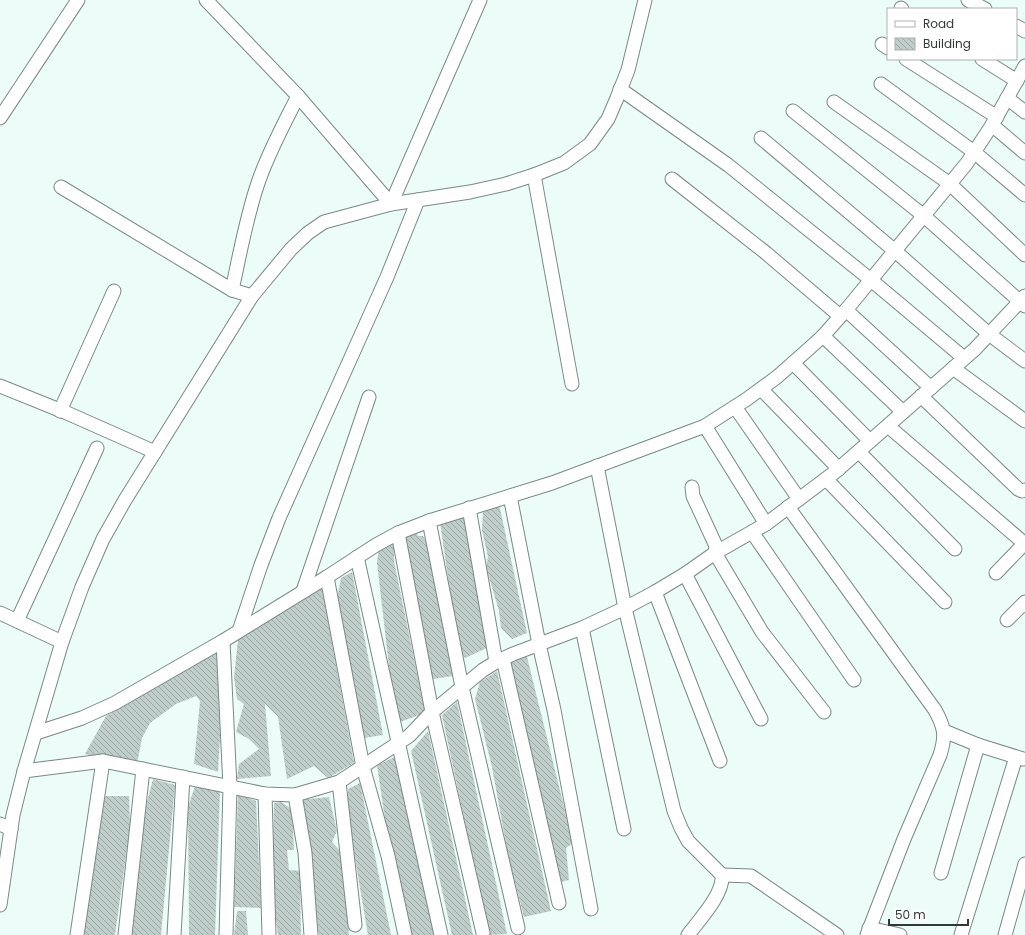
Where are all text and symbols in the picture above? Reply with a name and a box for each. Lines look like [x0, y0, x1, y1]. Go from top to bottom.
legend [887, 8, 1017, 60]
text: Road [923, 15, 954, 32]
text: Building [923, 35, 971, 52]
scale bar [889, 901, 968, 927]
text: 50 m [895, 906, 926, 923]

